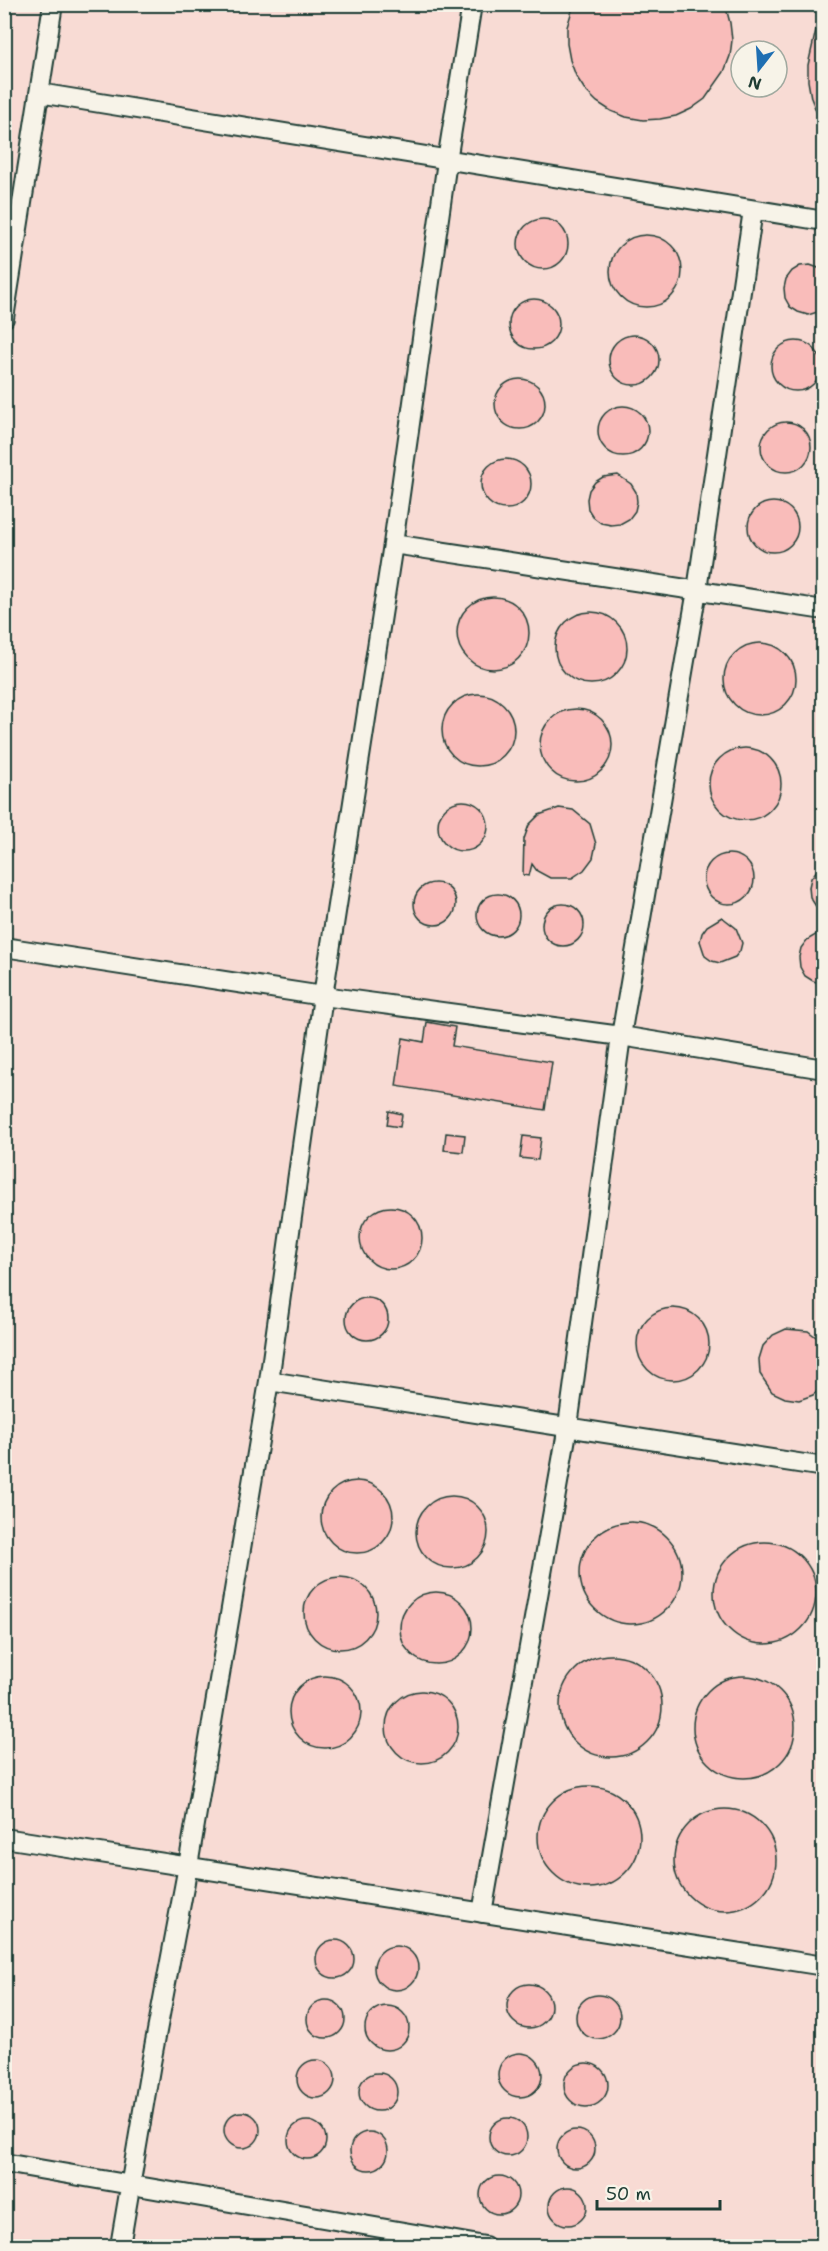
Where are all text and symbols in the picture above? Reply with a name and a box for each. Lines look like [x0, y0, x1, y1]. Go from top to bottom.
north arrow [729, 39, 789, 99]
text: N [746, 71, 764, 95]
scale bar [597, 2173, 720, 2211]
text: 50 m [606, 2182, 651, 2206]

